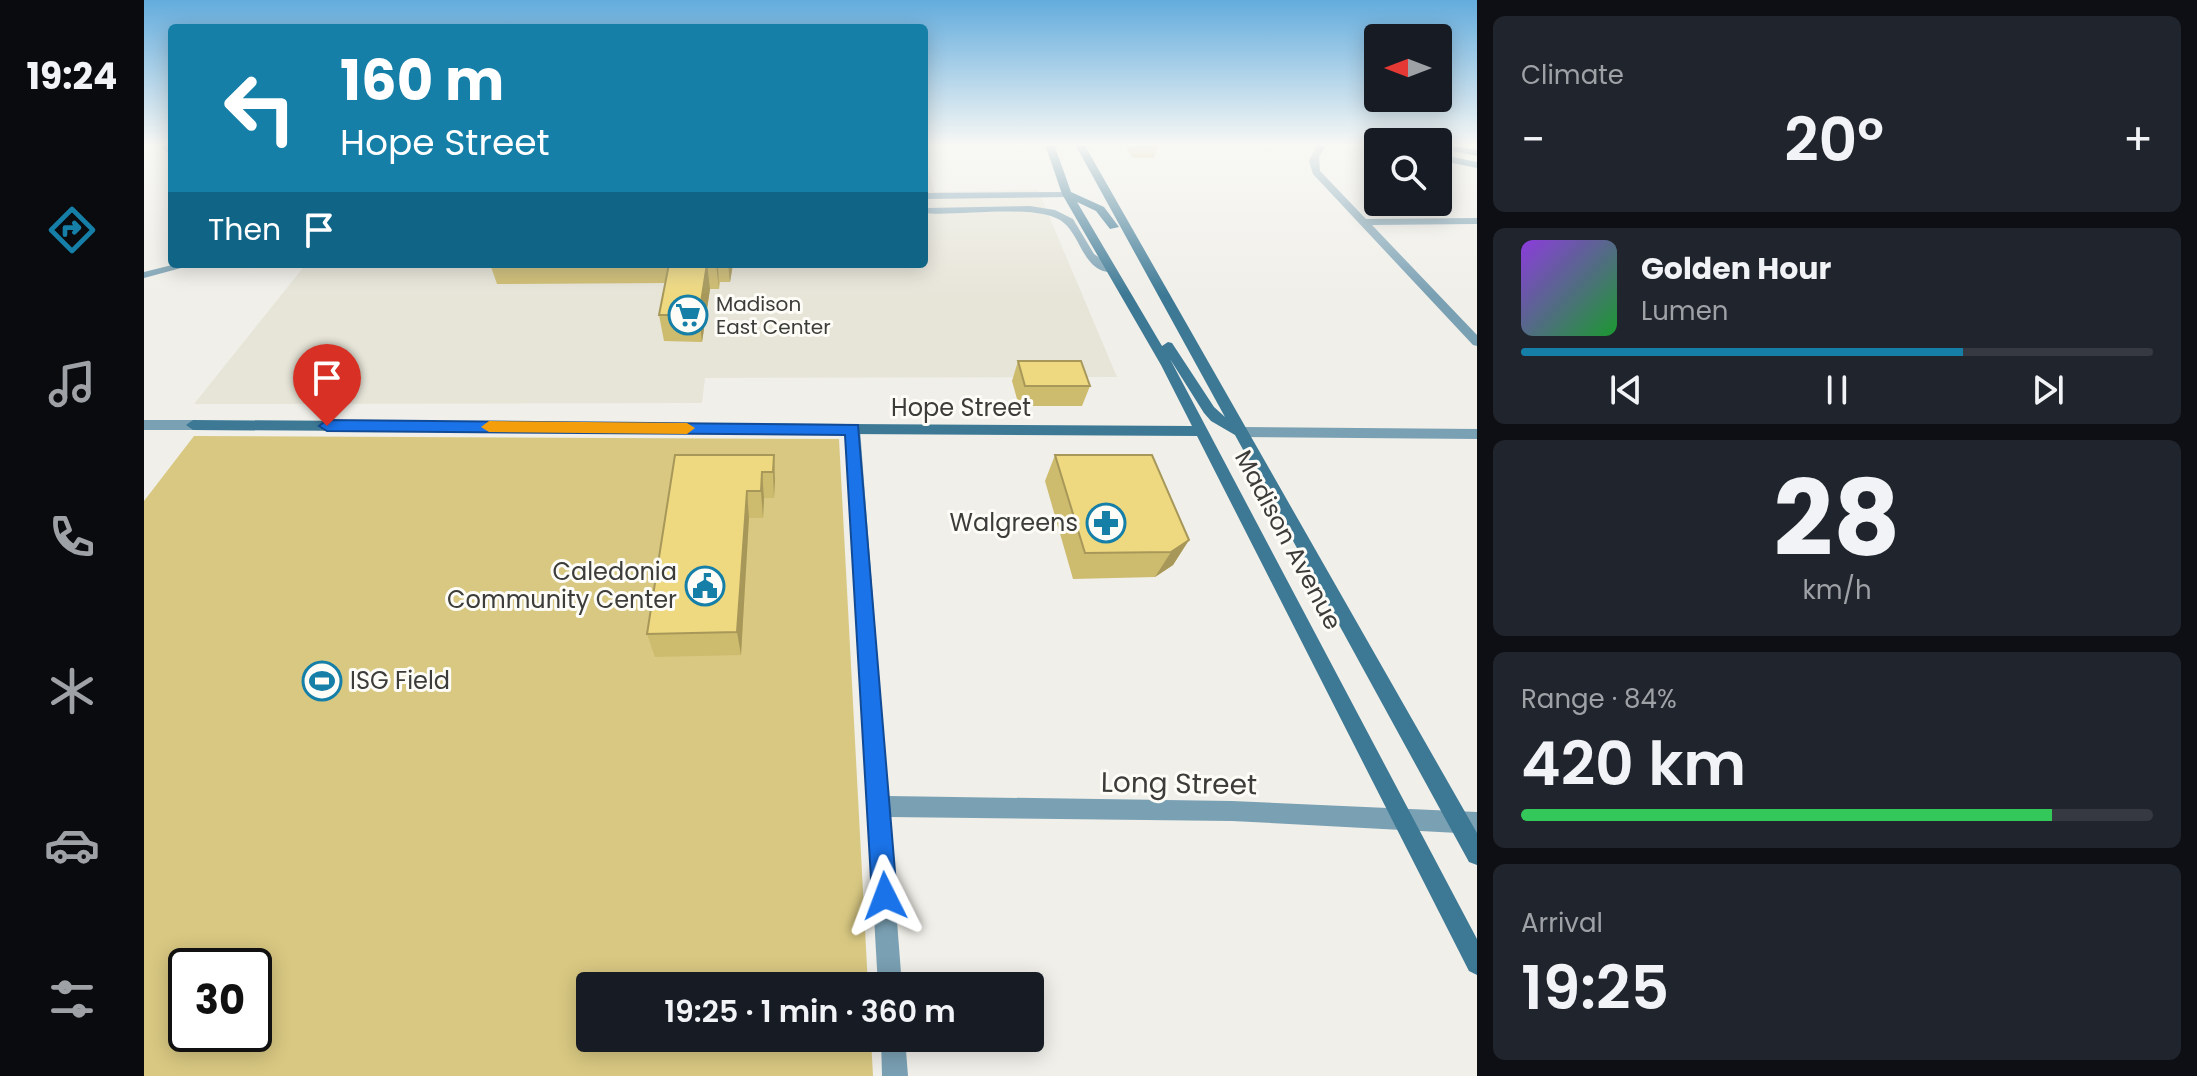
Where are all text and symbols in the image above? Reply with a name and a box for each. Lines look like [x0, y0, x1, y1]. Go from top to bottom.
north arrow [1364, 24, 1452, 112]
map controls [1364, 24, 1452, 216]
text: 160 m [340, 41, 504, 120]
text: 19:24 [27, 51, 117, 102]
icon: left [208, 56, 312, 160]
text: Climate [1521, 57, 1624, 93]
text: 20° [1784, 98, 1884, 182]
text: − [1521, 109, 1545, 170]
text: + [2123, 109, 2153, 170]
text: Hope Street [340, 117, 550, 168]
button: search [1364, 128, 1452, 216]
icon: directions [44, 202, 100, 258]
text: Then [208, 208, 281, 251]
icon: arrive [297, 208, 341, 252]
text: Golden Hour [1641, 247, 1831, 290]
place label: Madison East Center [716, 290, 831, 341]
text: Lumen [1641, 293, 1728, 329]
supermarket icon: Madison East Center [667, 294, 709, 336]
pin [293, 344, 361, 426]
icon: music [44, 356, 100, 412]
icon: arrive [305, 356, 349, 400]
icon: previous [1604, 368, 1648, 412]
icon: pause [1815, 368, 1859, 412]
icon: next [2026, 368, 2070, 412]
street label: Hope Street [891, 391, 1031, 424]
street label: Madison Avenue [1227, 444, 1350, 635]
text: 28 [1774, 446, 1900, 591]
pharmacy icon: Walgreens [1085, 502, 1127, 544]
place label: Walgreens [950, 506, 1078, 539]
icon: phone [44, 509, 100, 565]
place label: Caledonia Community Center [447, 555, 677, 616]
public building icon: Caledonia Community Center [684, 565, 726, 607]
text: km/h [1802, 572, 1872, 608]
sports icon: ISG Field [301, 660, 343, 702]
icon: climate [44, 663, 100, 719]
place label: ISG Field [350, 664, 450, 697]
text: Range · 84% [1521, 681, 1677, 717]
text: 420 km [1521, 722, 1746, 806]
street label: Long Street [1100, 763, 1257, 804]
icon: car [44, 817, 100, 873]
position arrow [843, 854, 927, 938]
text: Arrival [1521, 905, 1603, 941]
text: 19:25 [1521, 946, 1669, 1030]
speed limit sign: 30 [168, 948, 272, 1052]
icon: filters [44, 971, 100, 1027]
text: 19:25 · 1 min · 360 m [664, 990, 956, 1033]

